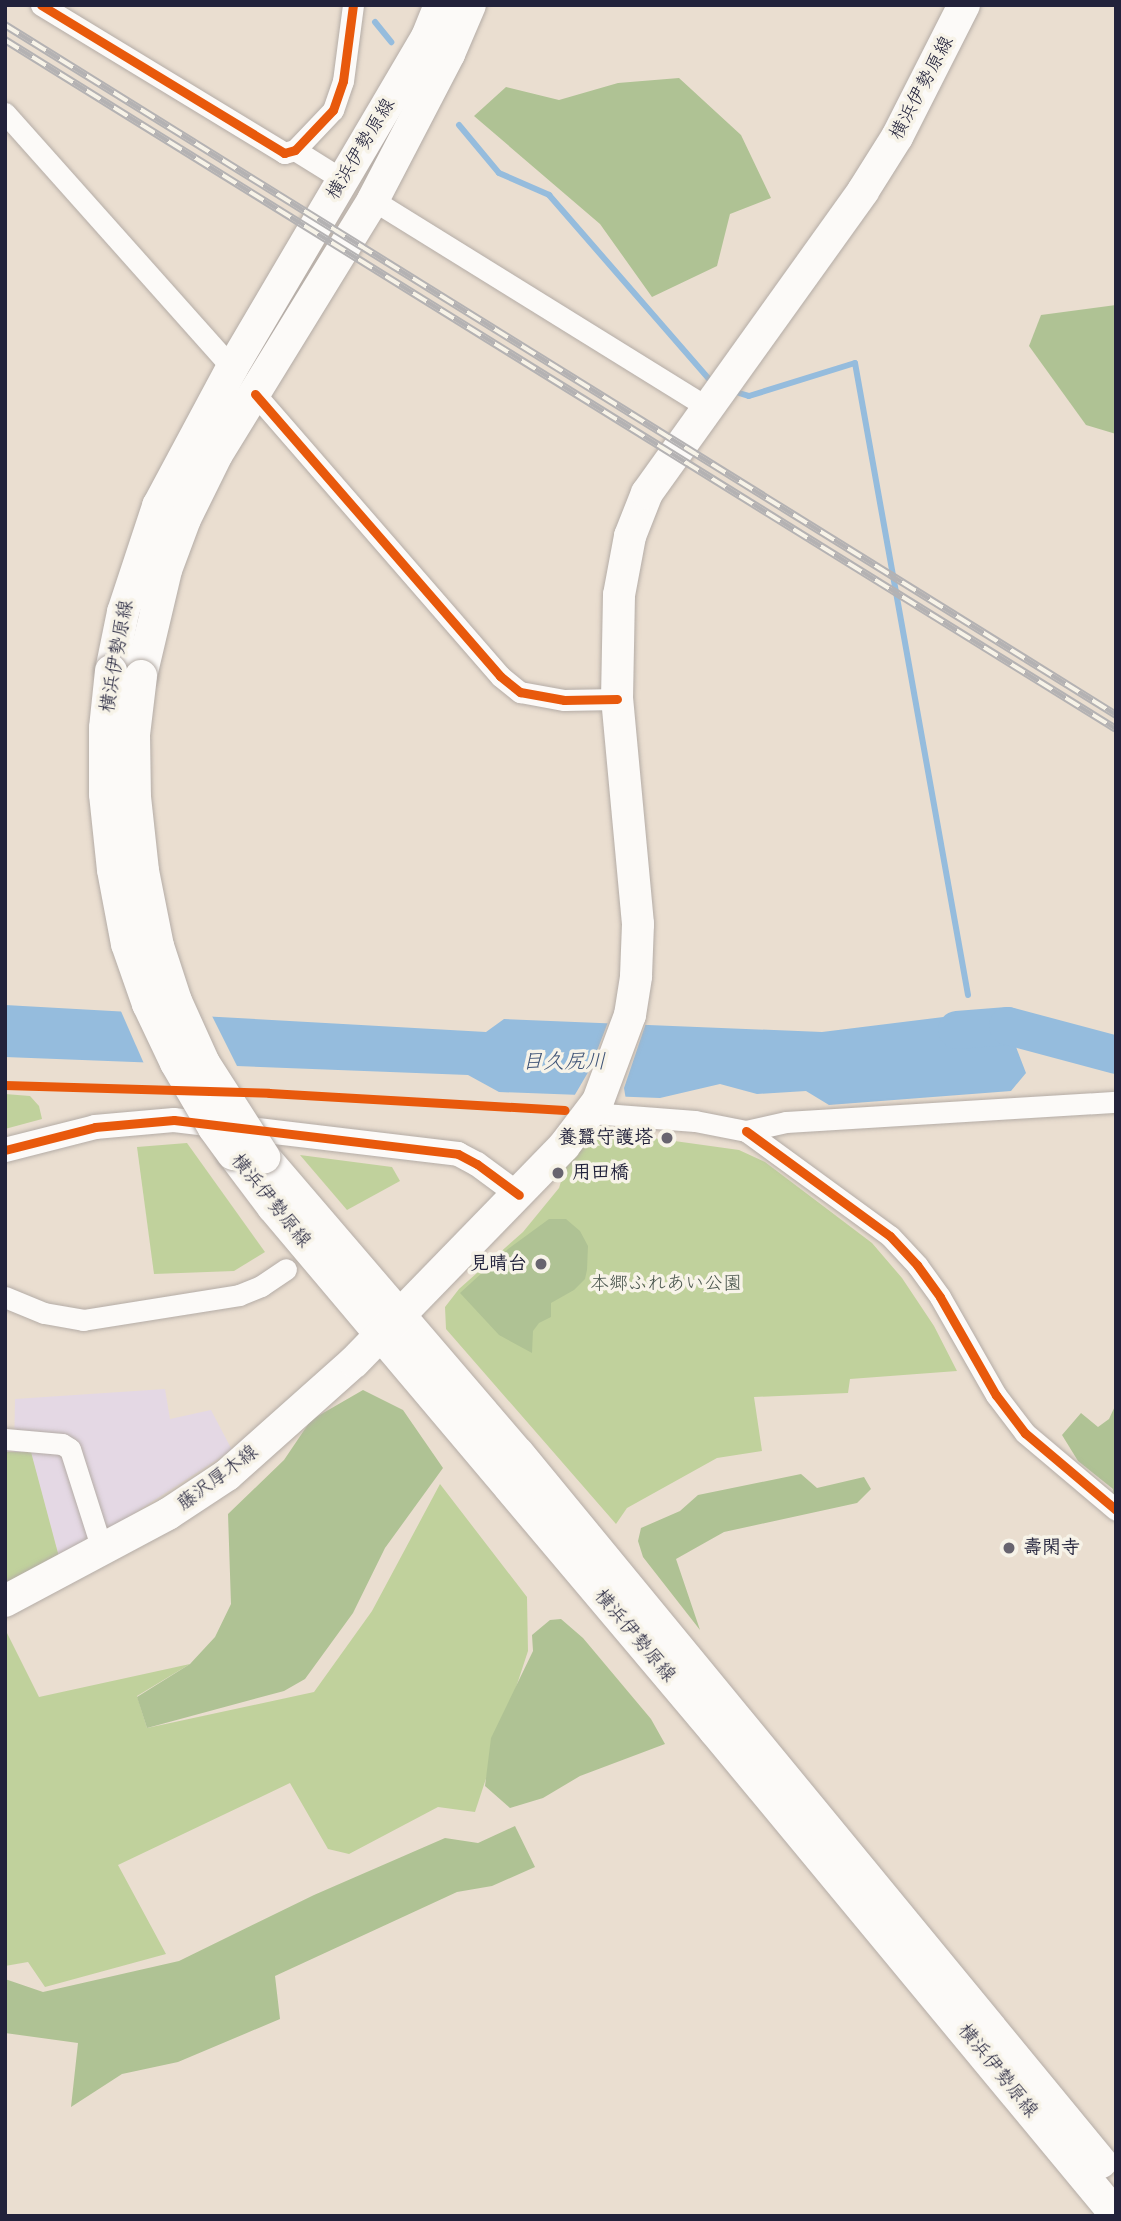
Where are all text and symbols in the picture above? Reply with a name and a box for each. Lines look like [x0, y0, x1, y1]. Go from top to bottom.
street label: 横浜伊勢原線 [885, 32, 959, 144]
street label: 横浜伊勢原線 [322, 94, 400, 204]
street label: 横浜伊勢原線 [96, 598, 138, 714]
water label: 目久尻川 [522, 1048, 606, 1074]
place label: 養蠶守護塔 [558, 1127, 653, 1149]
marker: 養蠶守護塔 [659, 1130, 675, 1146]
street label: 横浜伊勢原線 [226, 1150, 316, 1252]
place label: 用田橋 [572, 1162, 629, 1184]
marker: 用田橋 [550, 1165, 566, 1181]
place label: 見晴台 [470, 1253, 527, 1275]
marker: 見晴台 [533, 1256, 549, 1272]
park label: 本郷ふれあい公園 [590, 1273, 742, 1295]
street label: 藤沢厚木線 [173, 1440, 263, 1516]
place label: 壽閑寺 [1023, 1537, 1080, 1559]
marker: 壽閑寺 [1001, 1540, 1017, 1556]
street label: 横浜伊勢原線 [590, 1585, 680, 1687]
street label: 横浜伊勢原線 [953, 2020, 1043, 2122]

